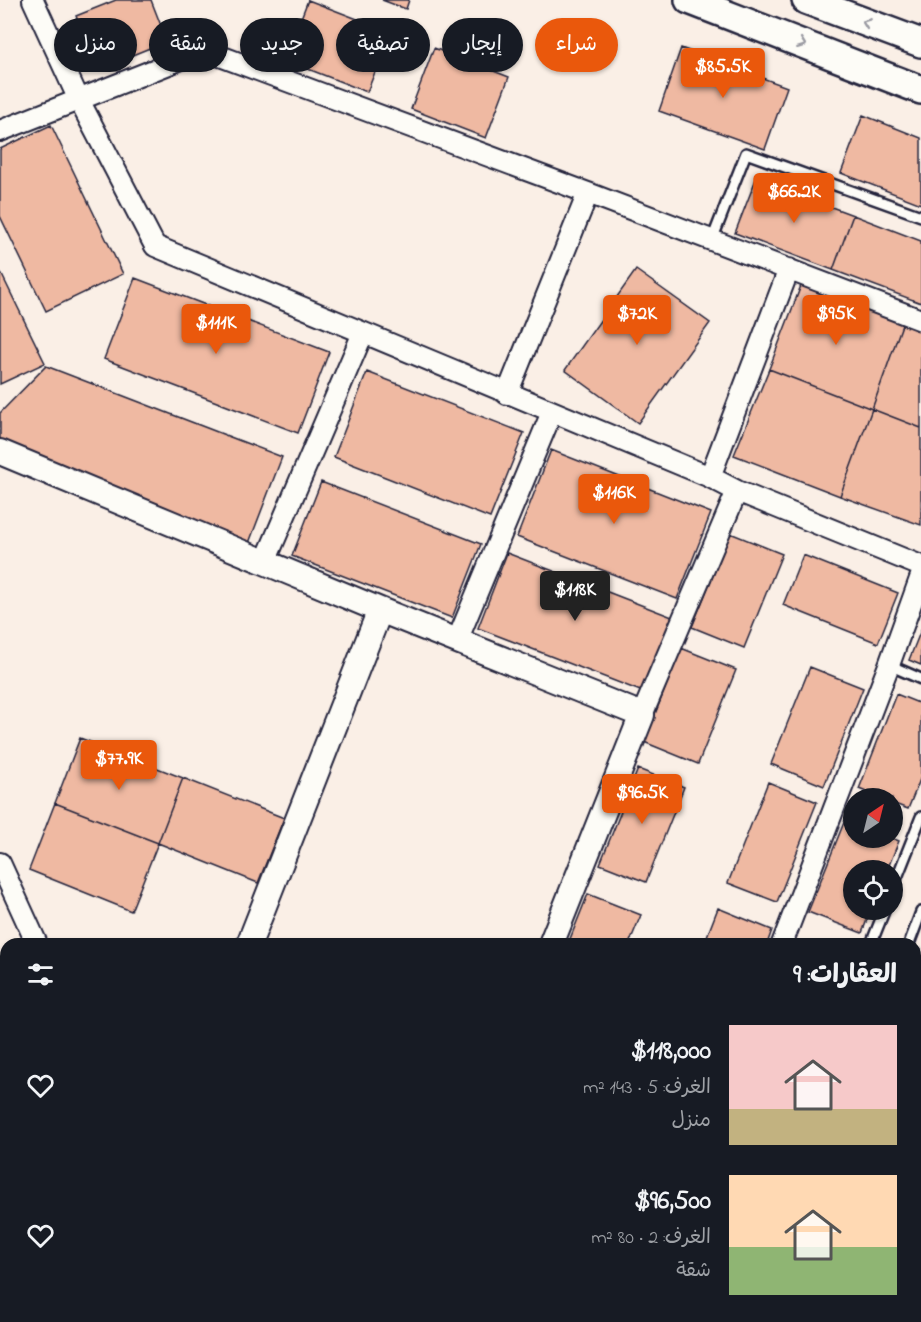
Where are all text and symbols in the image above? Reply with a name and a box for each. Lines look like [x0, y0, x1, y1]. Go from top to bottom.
one-way arrow [861, 17, 872, 30]
chip: منزل [54, 18, 137, 72]
chip: شقة [149, 18, 228, 72]
chip: جديد [240, 18, 324, 72]
chip: تصفية [336, 18, 430, 72]
chip: إيجار [442, 18, 523, 72]
chip: شراء [535, 18, 618, 72]
one-way arrow [796, 37, 807, 49]
pin: $85.5K [674, 48, 772, 99]
text: $85.5K [695, 53, 751, 82]
pin: $66.2K [745, 173, 843, 224]
text: $66.2K [767, 178, 821, 207]
pin: $72K [601, 295, 673, 346]
pin: $95K [800, 295, 872, 346]
text: $72K [617, 300, 657, 329]
text: $95K [816, 300, 856, 329]
pin: $111K [174, 304, 258, 355]
text: $111K [196, 309, 236, 338]
pin: $116K [572, 474, 656, 525]
text: $116K [592, 479, 636, 508]
pin: $118K [533, 571, 617, 622]
text: $118K [554, 576, 596, 605]
pin: $77.9K [70, 740, 168, 791]
text: $77.9K [95, 745, 143, 774]
pin: $96.5K [593, 774, 691, 825]
text: $96.5K [616, 779, 668, 808]
north arrow [843, 788, 903, 848]
map controls [843, 788, 903, 920]
button: locate [843, 860, 903, 920]
text: العقارات: 9 [793, 957, 897, 995]
icon: filters [24, 958, 57, 991]
text: $118,000 [631, 1033, 711, 1071]
icon: home [777, 1049, 849, 1121]
icon: heart [24, 1069, 57, 1102]
text: الغرف: 5 · 143 m² [583, 1074, 711, 1103]
text: منزل [672, 1107, 711, 1136]
text: $96,500 [634, 1183, 711, 1221]
icon: home [777, 1199, 849, 1271]
icon: heart [24, 1219, 57, 1252]
text: الغرف: 2 · 80 m² [591, 1224, 711, 1253]
text: شقة [676, 1257, 711, 1286]

